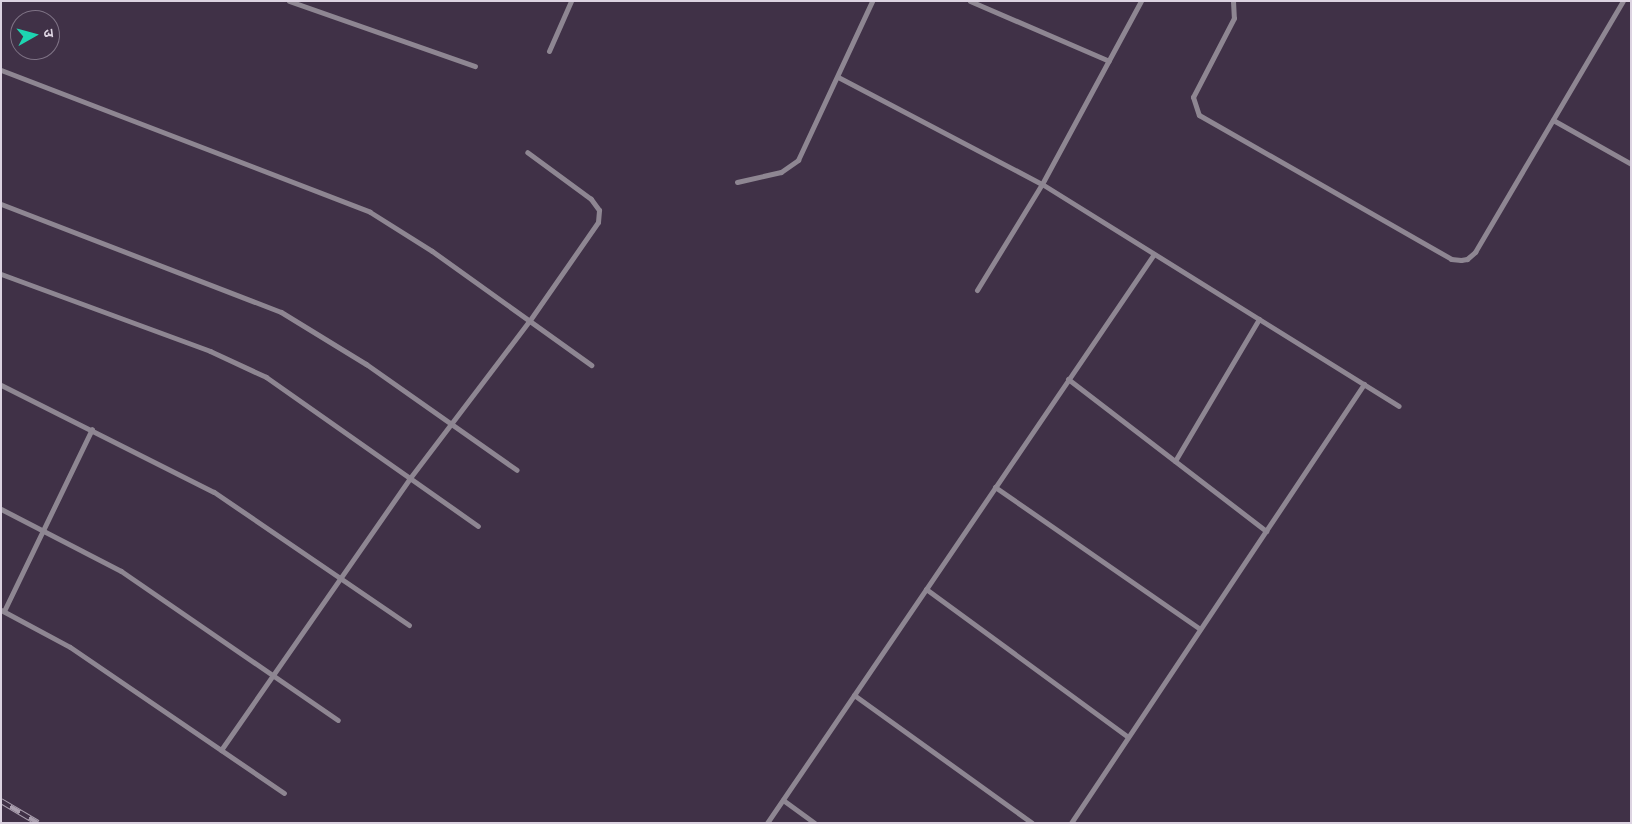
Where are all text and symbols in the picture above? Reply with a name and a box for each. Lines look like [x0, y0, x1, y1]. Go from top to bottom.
north arrow [10, 10, 60, 60]
text: उ [40, 28, 57, 38]

